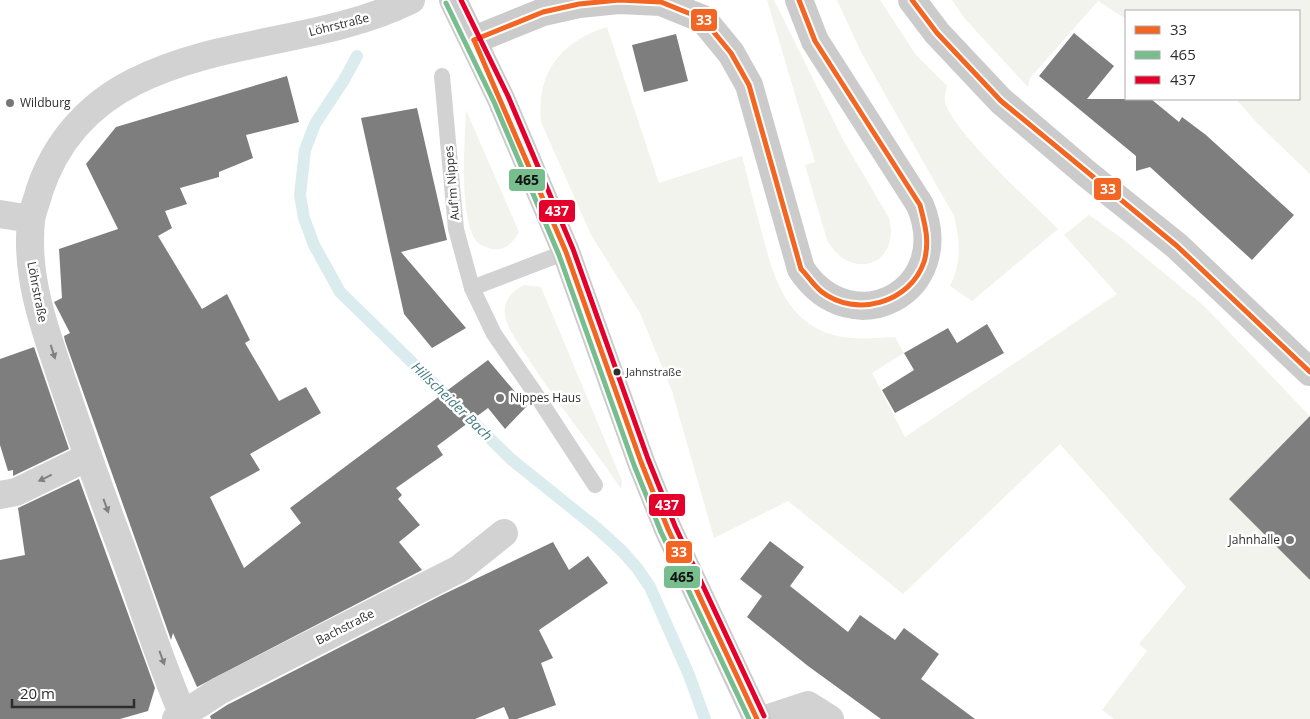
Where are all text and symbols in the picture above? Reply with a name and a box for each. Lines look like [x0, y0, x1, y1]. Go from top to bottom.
line badge: 33 [690, 8, 718, 32]
street label: Löhrstraße [307, 9, 371, 40]
text: 33 [696, 10, 712, 29]
legend [1125, 10, 1300, 100]
text: 33 [1170, 19, 1187, 39]
text: 465 [1170, 44, 1196, 64]
text: 437 [1170, 69, 1196, 89]
place label: Wildburg [20, 94, 71, 111]
marker: Wildburg [4, 97, 16, 109]
street label: Auf'm Nippes [440, 145, 463, 221]
line badge: 465 [508, 168, 546, 192]
text: 465 [515, 170, 539, 189]
line badge: 33 [1093, 177, 1122, 201]
text: 33 [1100, 179, 1116, 198]
line badge: 437 [538, 199, 576, 223]
text: 437 [545, 201, 569, 220]
street label: Löhrstraße [23, 260, 52, 324]
one-way arrow [49, 345, 57, 360]
water label: Hillscheider Bach [408, 357, 497, 444]
place label: Jahnstraße [625, 364, 681, 379]
marker: Jahnstraße [612, 367, 622, 377]
place label: Nippes Haus [510, 389, 581, 406]
marker: Nippes Haus [494, 392, 506, 404]
one-way arrow [37, 474, 52, 483]
line badge: 437 [648, 493, 686, 517]
text: 437 [655, 495, 679, 514]
one-way arrow [103, 498, 110, 513]
place label: Jahnhalle [1228, 531, 1280, 548]
marker: Jahnhalle [1284, 534, 1296, 546]
line badge: 33 [665, 540, 693, 564]
text: 33 [671, 542, 687, 561]
line badge: 465 [663, 565, 701, 589]
text: 465 [670, 567, 694, 586]
street label: Bachstraße [313, 604, 377, 648]
one-way arrow [158, 651, 166, 666]
scale bar [12, 676, 135, 708]
text: 20 m [20, 683, 55, 703]

